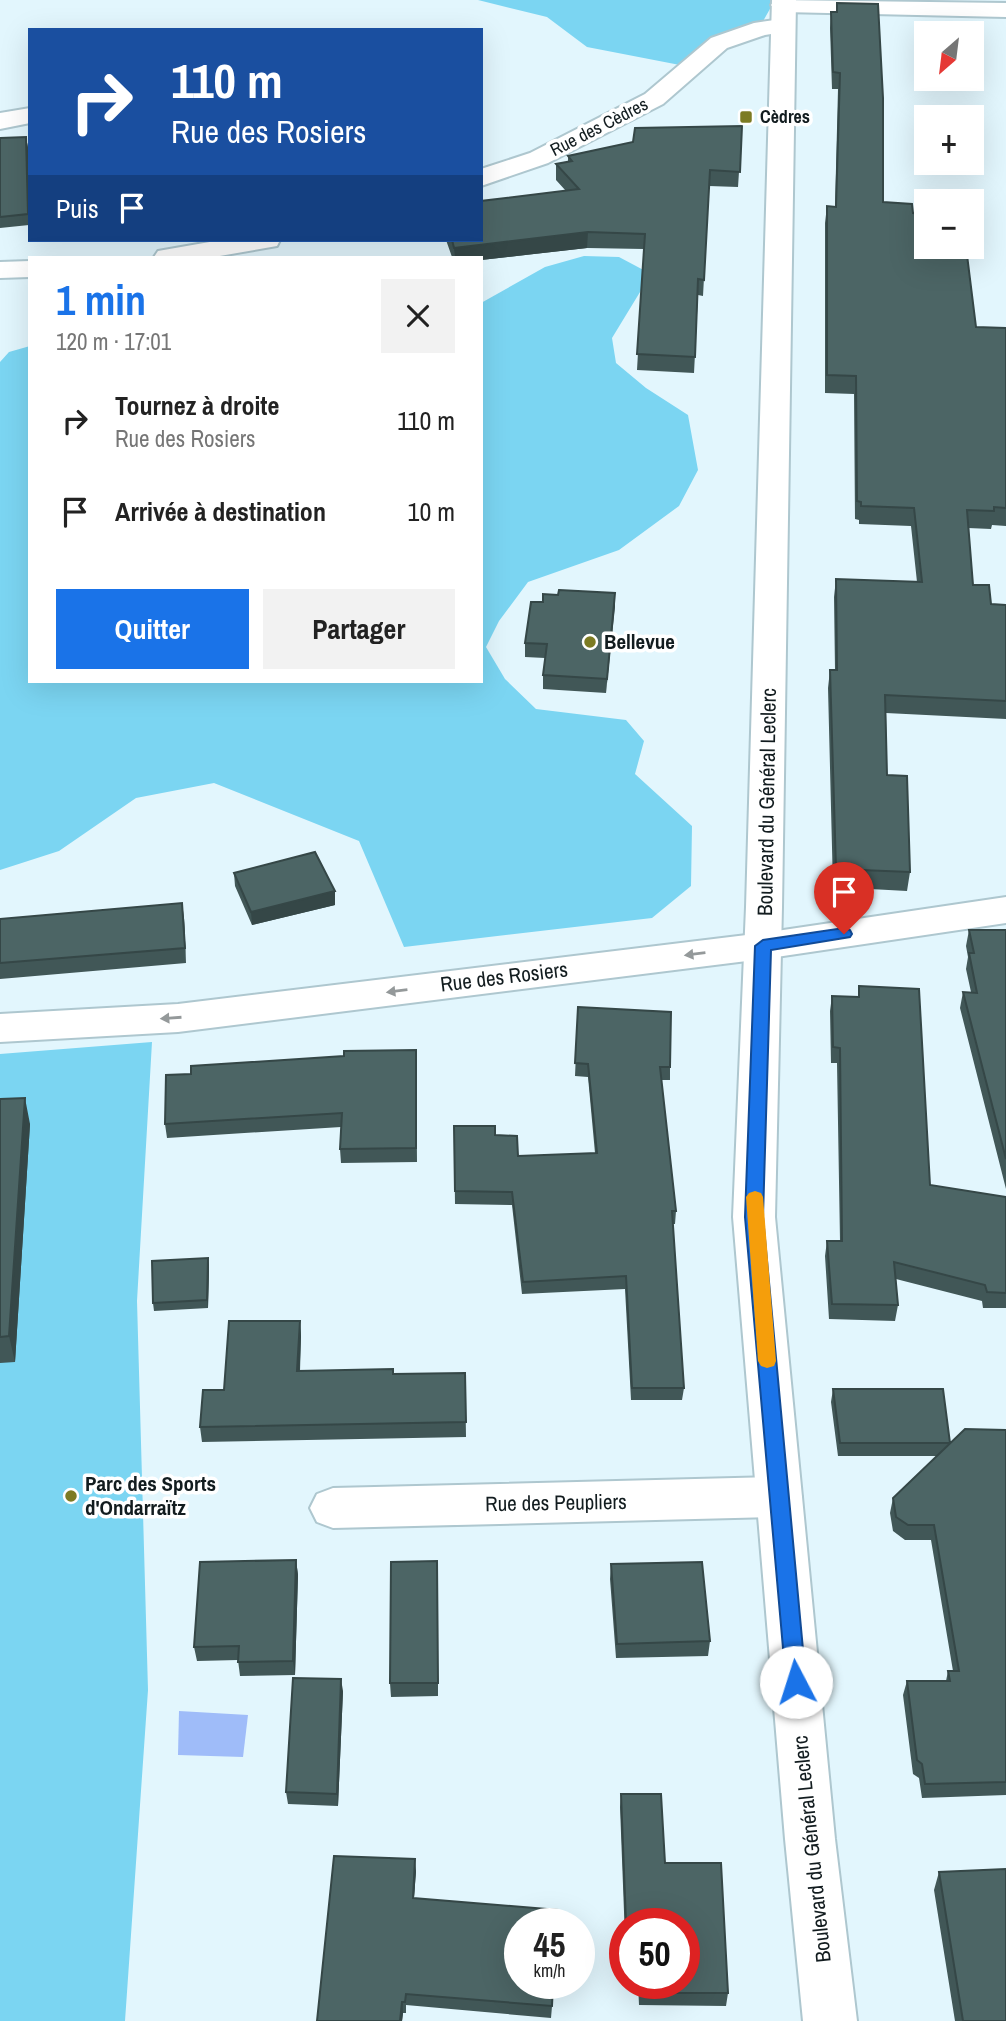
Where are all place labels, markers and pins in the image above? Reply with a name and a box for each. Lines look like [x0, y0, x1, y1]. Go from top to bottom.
place label: Cèdres [760, 104, 810, 129]
marker: Cèdres [738, 109, 754, 125]
place label: Bellevue [604, 627, 675, 656]
marker: Bellevue [582, 634, 598, 650]
pin [814, 862, 874, 934]
place label: Parc des Sports d'Ondarraïtz [85, 1469, 216, 1522]
marker: Parc des Sports d'Ondarraïtz [63, 1488, 79, 1504]

